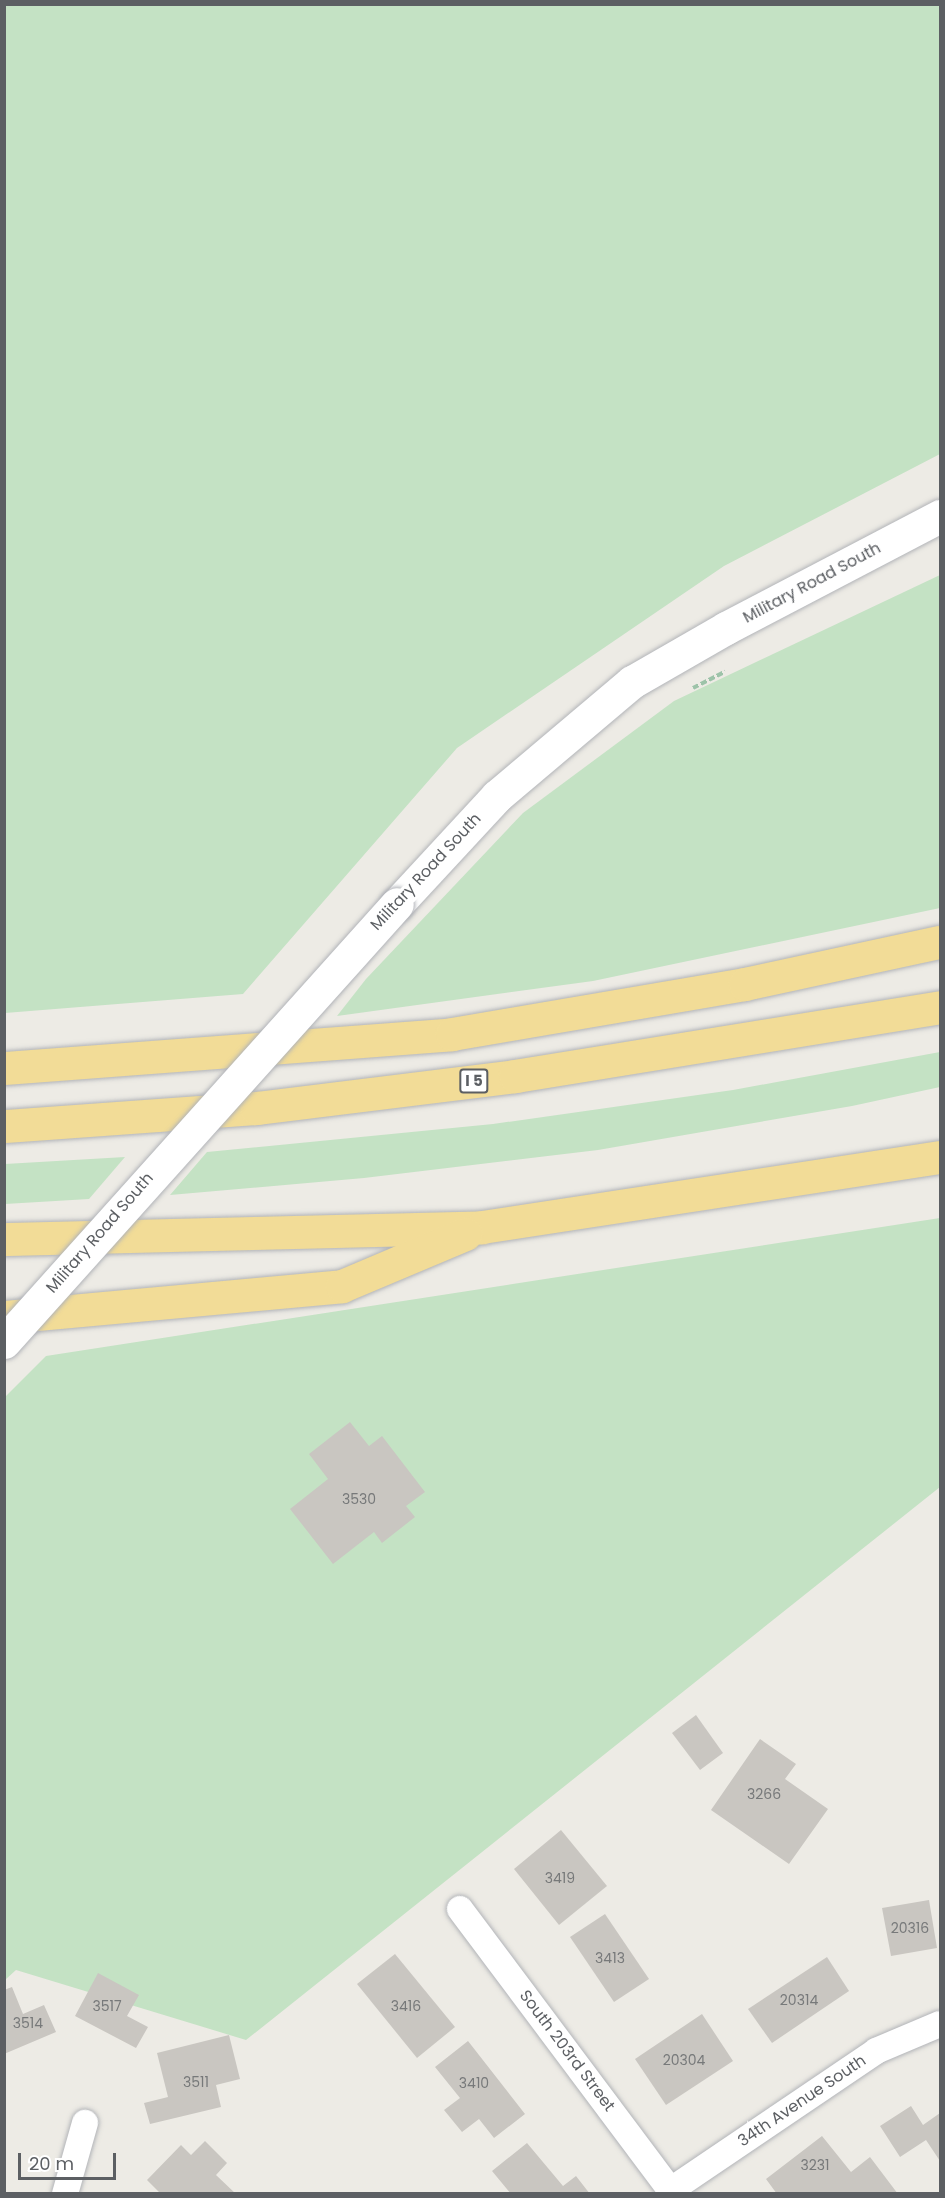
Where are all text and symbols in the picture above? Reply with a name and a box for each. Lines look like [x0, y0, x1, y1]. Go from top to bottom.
street label: Military Road South [740, 539, 884, 627]
street label: Military Road South [367, 809, 485, 935]
road number: I 5 [459, 1069, 489, 1093]
street label: Military Road South [42, 1169, 158, 1297]
house number: 3530 [342, 1491, 376, 1507]
house number: 3266 [747, 1786, 781, 1802]
house number: 3419 [545, 1870, 575, 1886]
house number: 20316 [891, 1920, 929, 1936]
house number: 3413 [595, 1950, 625, 1966]
street label: South 203rd Street [515, 1987, 619, 2115]
house number: 20314 [780, 1992, 818, 2008]
house number: 3517 [92, 1998, 122, 2014]
house number: 3416 [391, 1998, 421, 2014]
house number: 3514 [13, 2015, 43, 2031]
street label: 34th Avenue South [734, 2051, 870, 2151]
house number: 20304 [663, 2052, 705, 2068]
house number: 3511 [183, 2074, 209, 2090]
house number: 3410 [459, 2075, 489, 2091]
scale bar [21, 2141, 118, 2179]
text: 20 m [29, 2151, 74, 2176]
house number: 3231 [800, 2157, 830, 2173]

